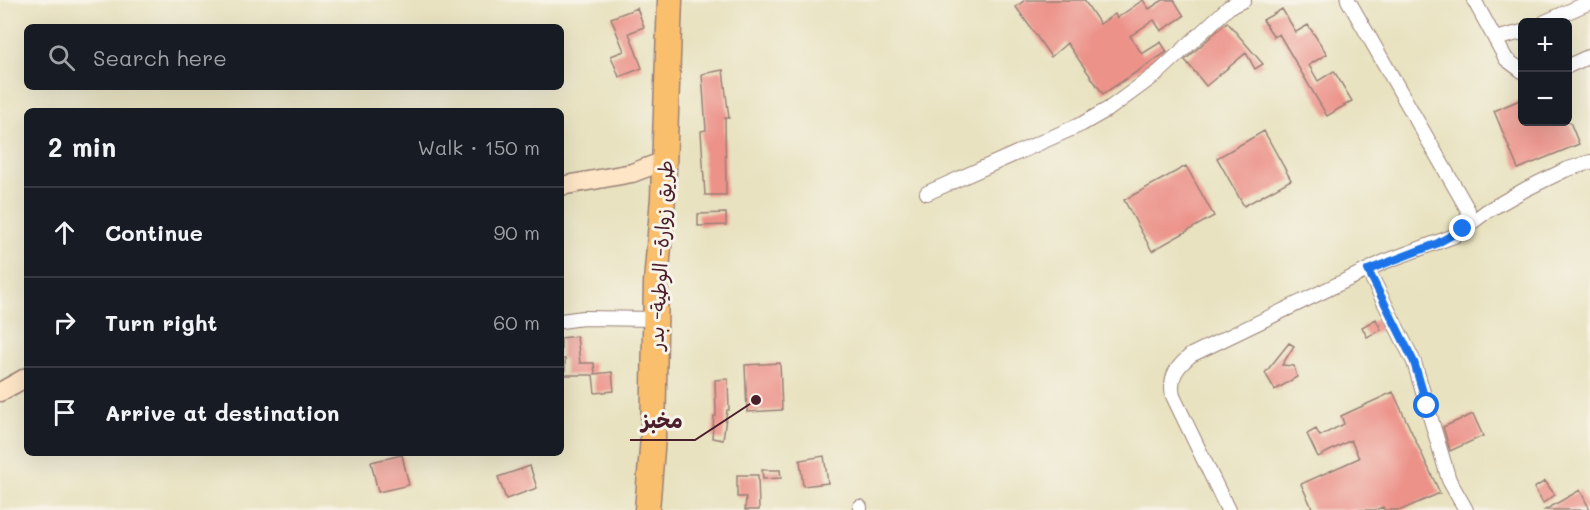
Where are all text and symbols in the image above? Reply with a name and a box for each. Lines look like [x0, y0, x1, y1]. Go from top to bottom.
map controls [1518, 18, 1572, 126]
button: + [1518, 18, 1572, 72]
search box [24, 24, 564, 90]
icon: search [45, 41, 78, 74]
text: Search here [93, 43, 227, 72]
button: − [1518, 72, 1572, 126]
text: 2 min [48, 130, 116, 164]
text: Walk · 150 m [418, 134, 540, 160]
street label: طريق زوارة- الوطية- بدر [642, 159, 680, 353]
route end [1449, 215, 1475, 241]
icon: ahead [48, 216, 81, 249]
text: Continue [105, 218, 203, 247]
text: 90 m [494, 219, 540, 245]
icon: right [48, 306, 81, 339]
text: Turn right [105, 308, 217, 337]
text: 60 m [493, 309, 540, 335]
route start [1413, 392, 1439, 418]
icon: arrive [48, 396, 81, 429]
text: Arrive at destination [105, 398, 340, 427]
callout: مخبز [630, 401, 695, 440]
text: مخبز [639, 406, 683, 434]

